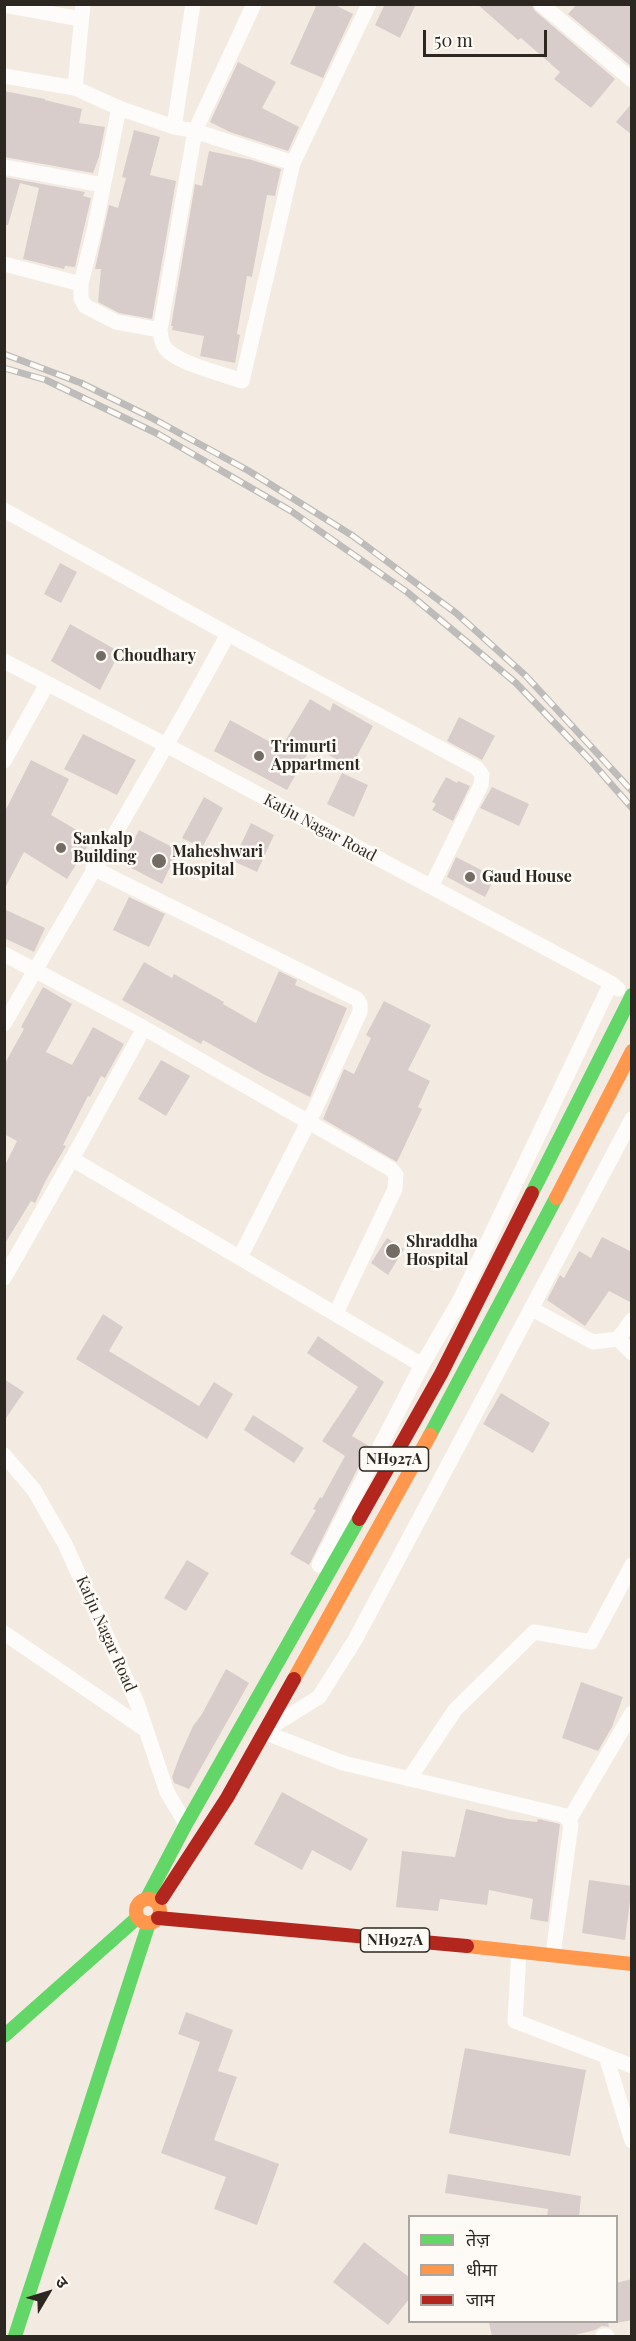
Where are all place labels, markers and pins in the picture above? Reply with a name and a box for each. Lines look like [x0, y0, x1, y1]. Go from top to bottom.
place label: Choudhary [113, 646, 196, 666]
marker: Choudhary [94, 649, 108, 663]
place label: Trimurti Appartment [271, 737, 360, 775]
marker: Trimurti Appartment [252, 749, 266, 763]
place label: Sankalp Building [73, 829, 136, 867]
marker: Sankalp Building [54, 841, 68, 855]
place label: Maheshwari Hospital [172, 842, 263, 880]
marker: Maheshwari Hospital [150, 852, 168, 870]
place label: Gaud House [482, 867, 572, 887]
marker: Gaud House [463, 870, 477, 884]
place label: Shraddha Hospital [406, 1232, 478, 1270]
marker: Shraddha Hospital [384, 1242, 402, 1260]

